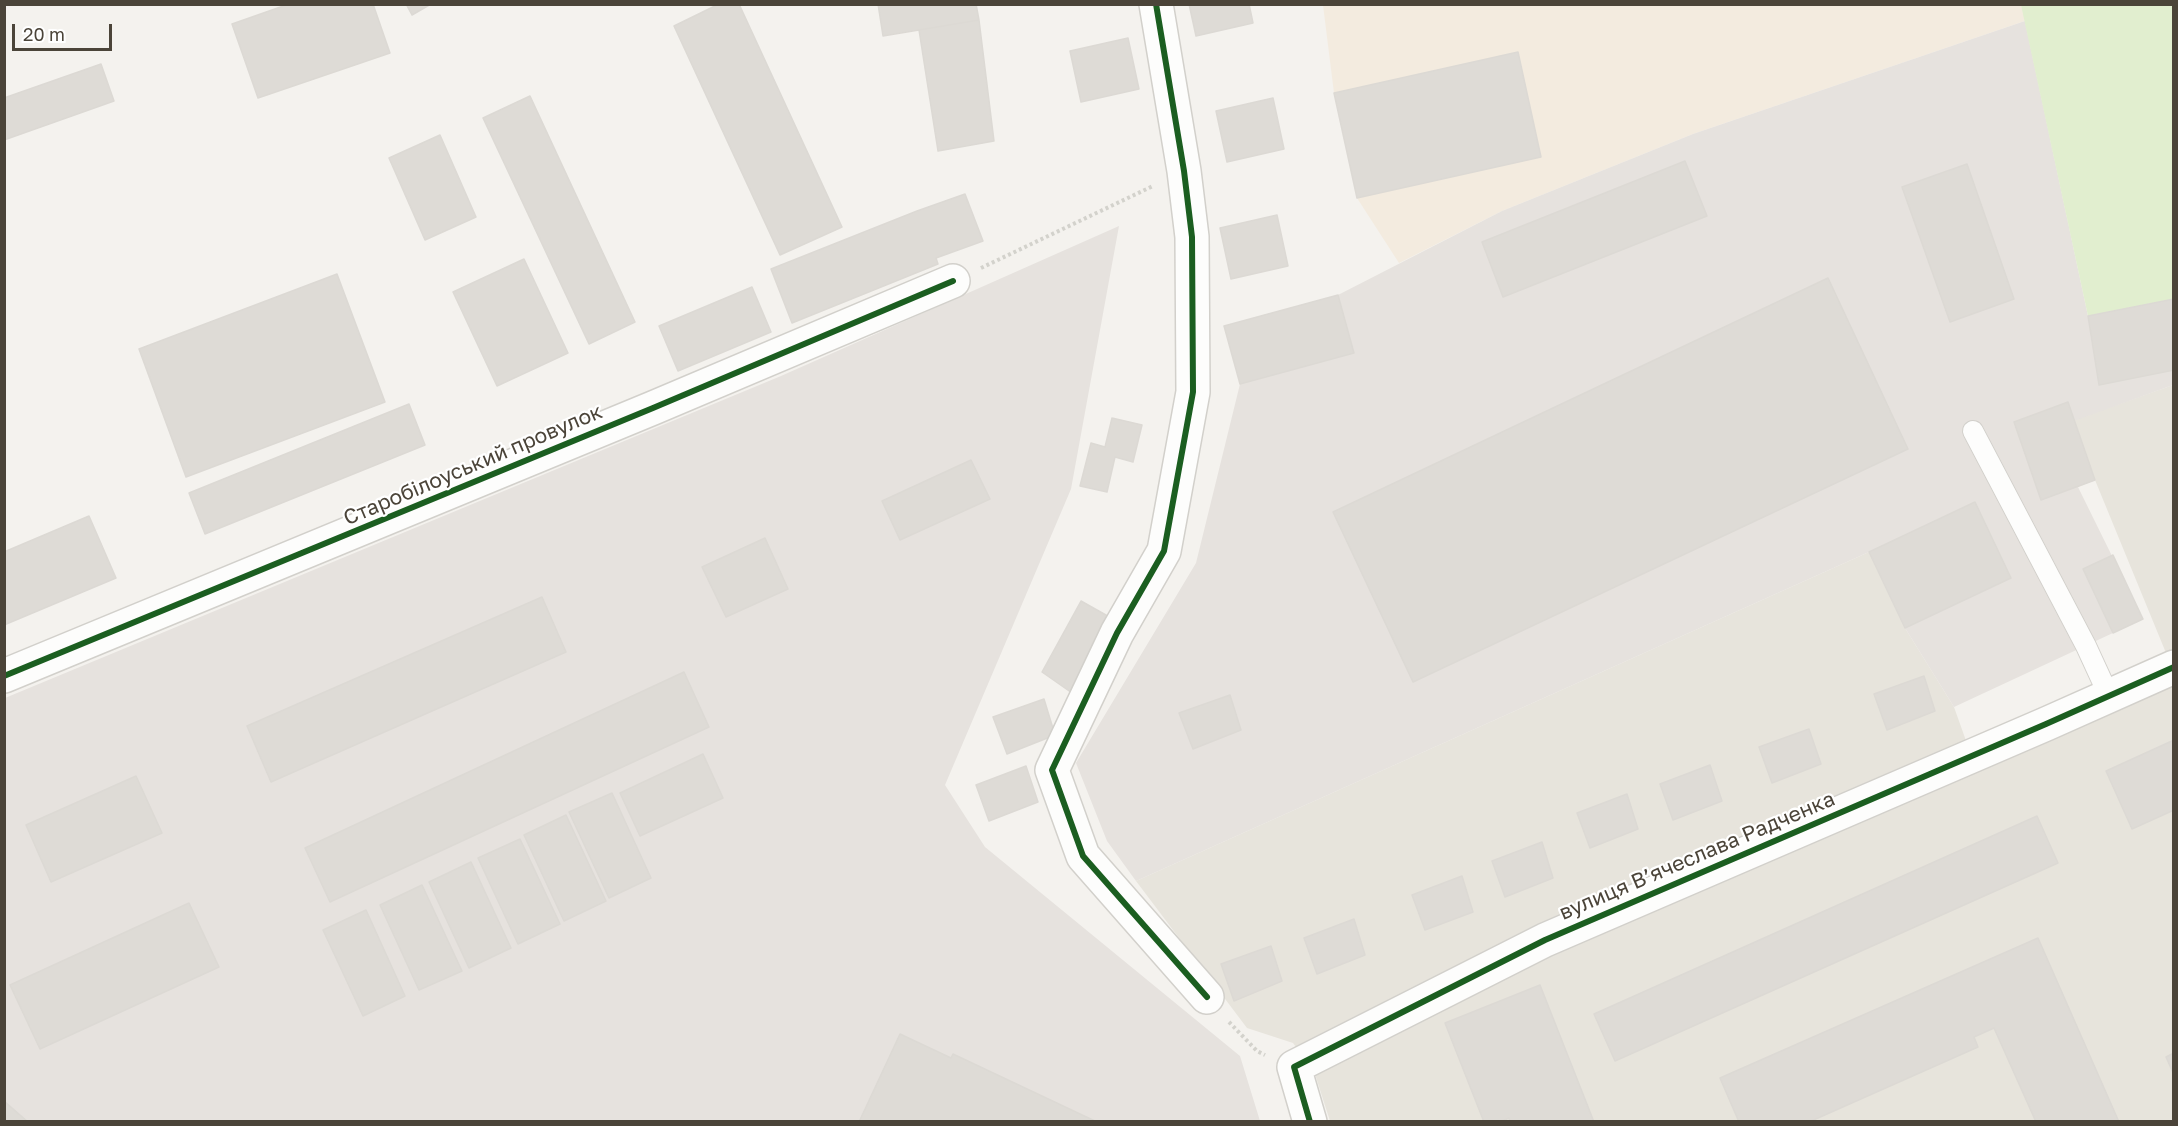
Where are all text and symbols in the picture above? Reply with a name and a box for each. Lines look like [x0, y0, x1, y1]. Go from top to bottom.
scale bar [15, 12, 116, 50]
text: 20 m [23, 23, 65, 45]
street label: Старобілоуський провулок [340, 399, 606, 531]
street label: вулиця Вʼячеслава Радченка [1555, 786, 1839, 926]

